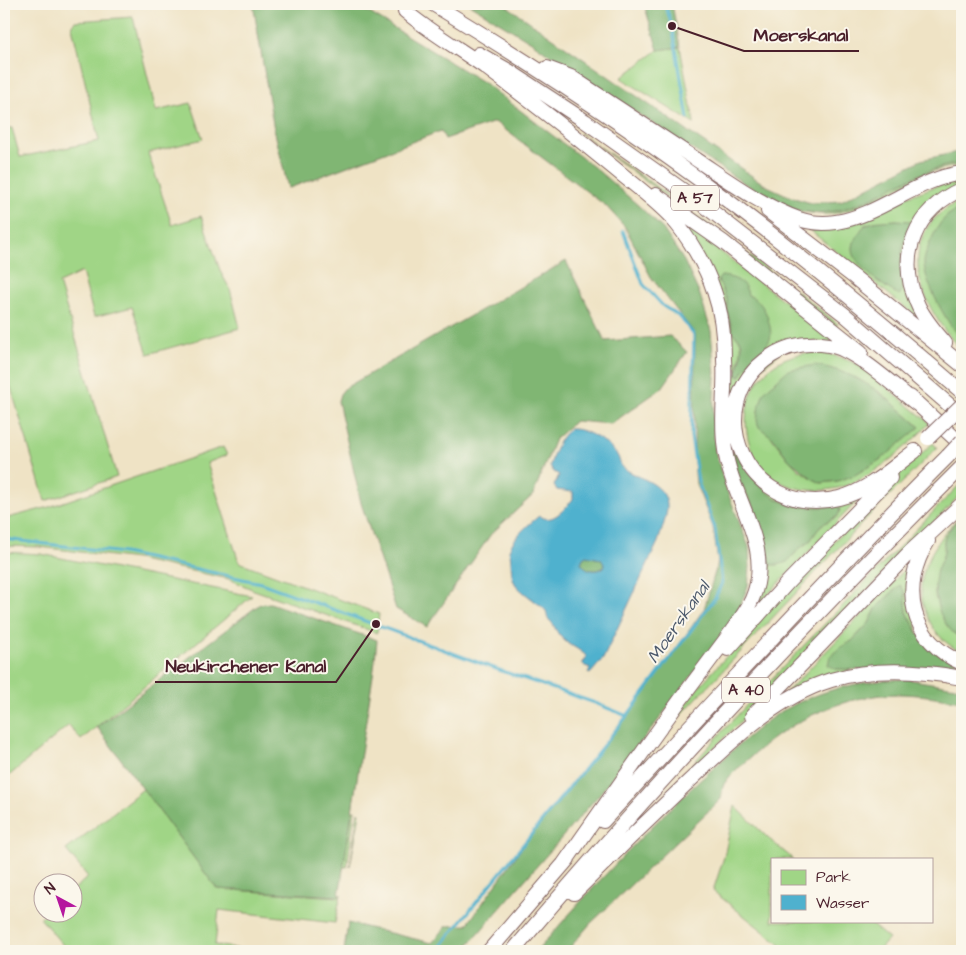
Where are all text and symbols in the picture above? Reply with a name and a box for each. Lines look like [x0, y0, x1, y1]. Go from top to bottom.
callout: Moerskanal [744, 18, 859, 51]
text: Moerskanal [754, 23, 849, 48]
road number: A 57 [671, 186, 719, 210]
water label: Moerskanal [641, 574, 717, 668]
callout: Neukirchener Kanal [155, 649, 336, 682]
text: Neukirchener Kanal [166, 654, 327, 679]
road number: A 40 [722, 678, 770, 702]
legend [771, 858, 934, 922]
text: Park [816, 867, 851, 888]
north arrow [32, 872, 82, 922]
text: N [40, 878, 60, 899]
text: Wasser [816, 893, 869, 914]

